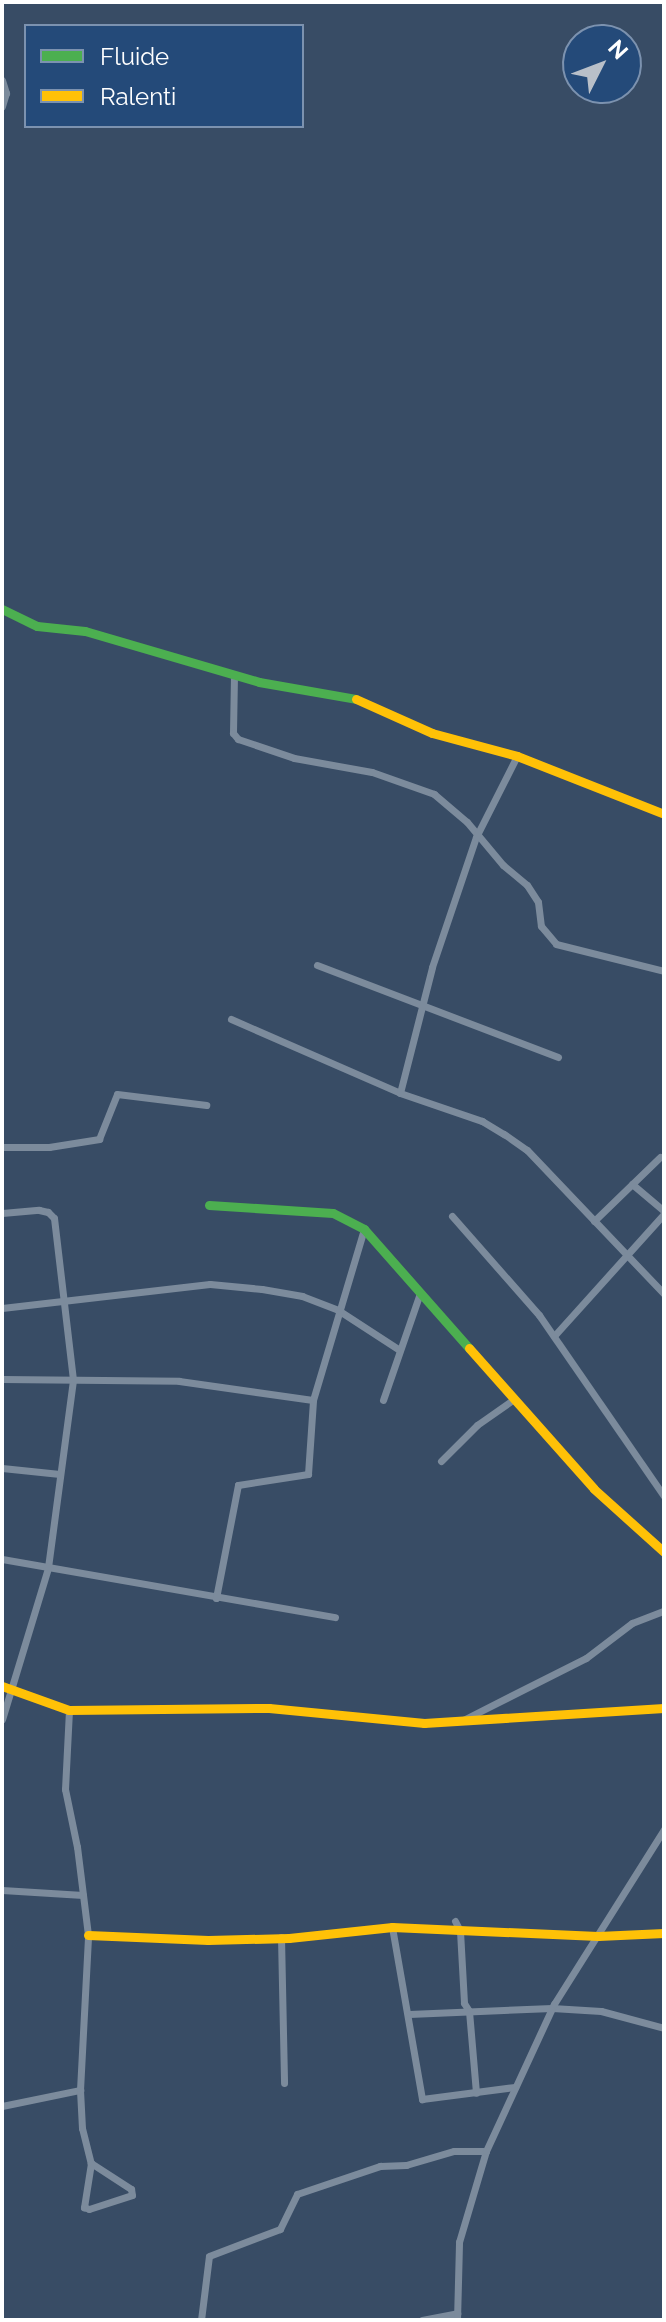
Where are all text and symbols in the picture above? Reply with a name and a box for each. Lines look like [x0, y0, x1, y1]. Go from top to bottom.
legend [24, 24, 304, 128]
north arrow [562, 24, 642, 104]
text: N [603, 34, 634, 64]
text: Fluide [100, 42, 169, 71]
text: Ralenti [100, 82, 176, 111]

